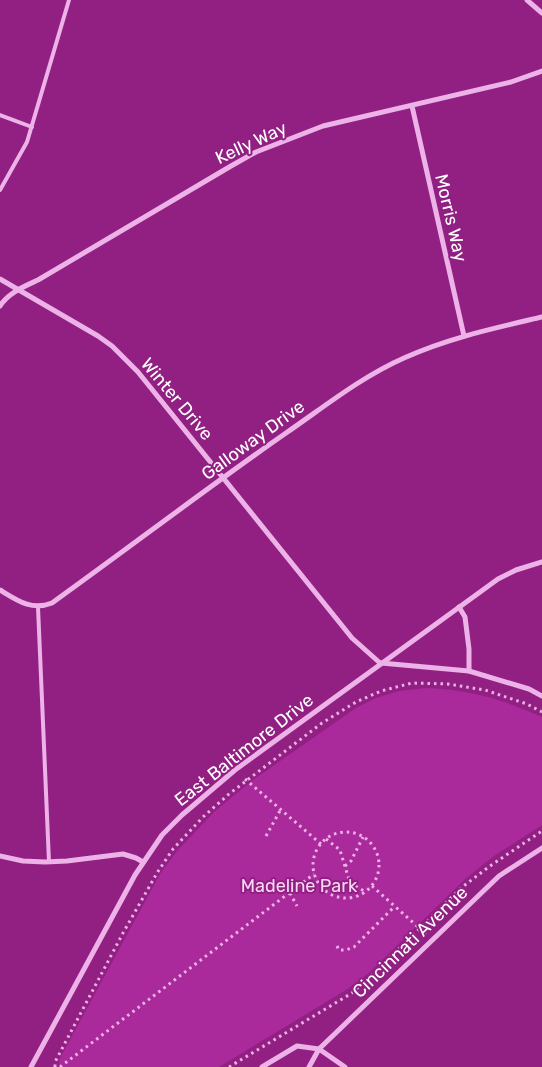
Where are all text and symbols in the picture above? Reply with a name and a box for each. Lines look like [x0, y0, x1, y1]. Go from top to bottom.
street label: Kelly Way [212, 117, 290, 169]
street label: Morris Way [430, 172, 472, 264]
street label: Winter Drive [136, 353, 218, 445]
street label: Galloway Drive [197, 395, 309, 485]
street label: East Baltimore Drive [170, 689, 318, 811]
park label: Madeline Park [241, 875, 358, 897]
street label: Cincinnati Avenue [348, 881, 472, 1003]

